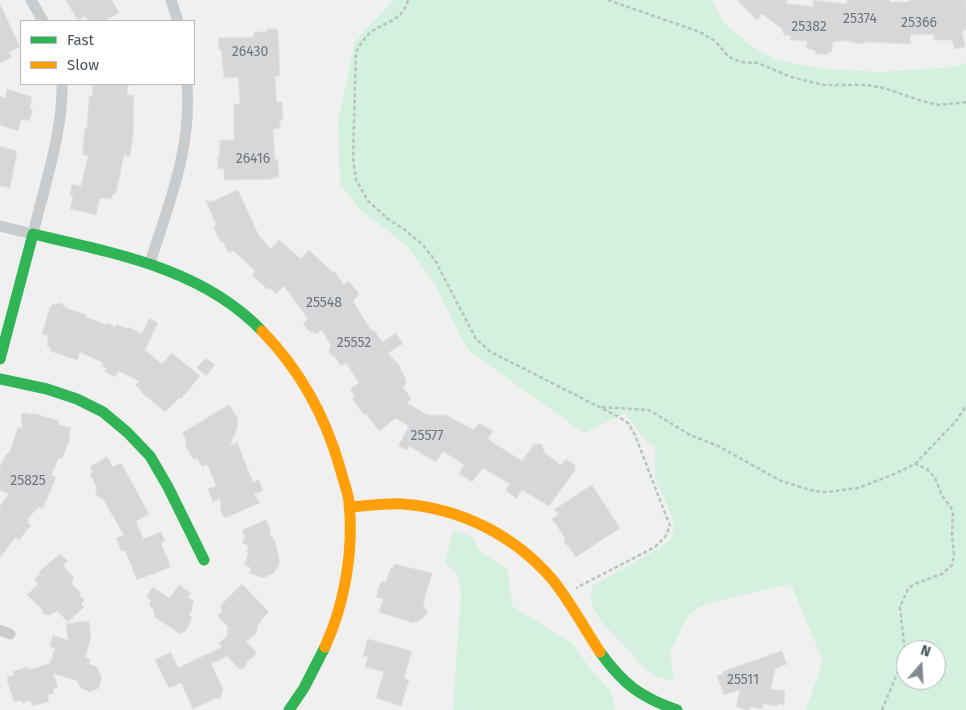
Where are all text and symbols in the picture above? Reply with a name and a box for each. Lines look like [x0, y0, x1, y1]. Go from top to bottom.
house number: 25374 [843, 11, 877, 27]
house number: 25366 [901, 15, 937, 31]
house number: 25382 [791, 19, 827, 35]
legend [20, 20, 195, 85]
text: Fast [67, 31, 94, 49]
house number: 26430 [232, 44, 268, 60]
text: Slow [67, 56, 99, 74]
house number: 26416 [236, 151, 270, 167]
house number: 25548 [306, 295, 342, 311]
house number: 25552 [337, 335, 371, 351]
house number: 25577 [411, 428, 443, 444]
house number: 25825 [10, 473, 46, 489]
north arrow [896, 640, 946, 690]
text: N [919, 642, 933, 661]
house number: 25511 [727, 672, 759, 688]

